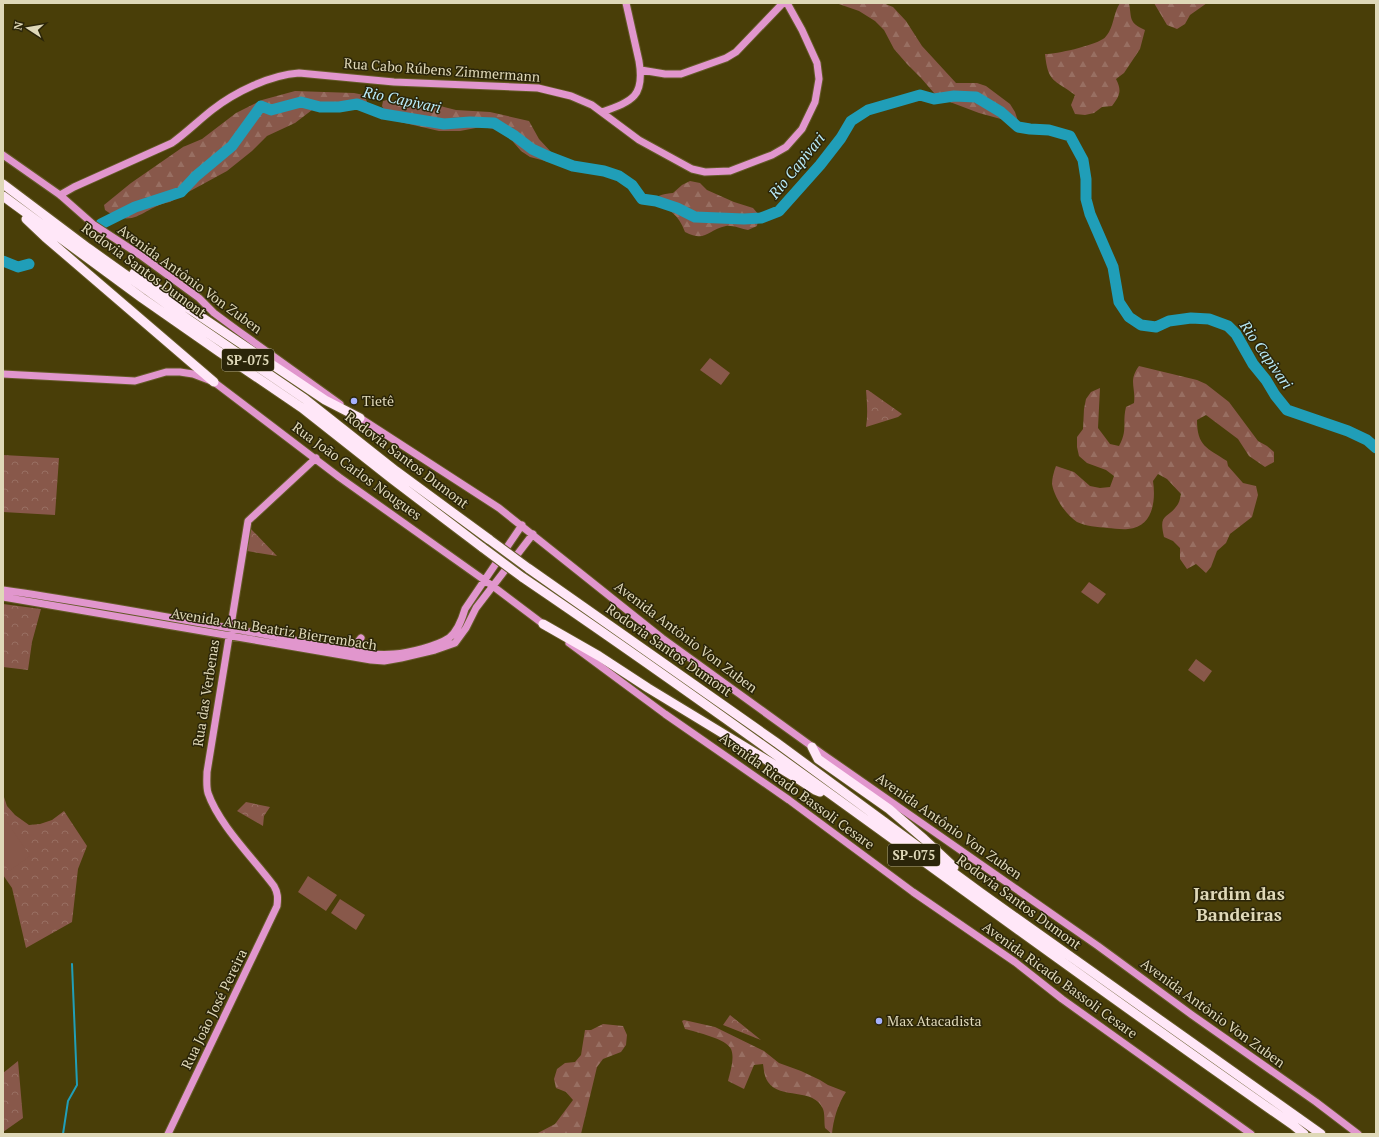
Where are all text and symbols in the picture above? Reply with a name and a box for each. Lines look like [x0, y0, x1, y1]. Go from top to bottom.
north arrow [8, 8, 48, 48]
text: N [11, 20, 26, 31]
street label: Rua Cabo Rúbens Zimmermann [343, 53, 542, 86]
water label: Rio Capivari [361, 81, 444, 117]
water label: Rio Capivari [763, 128, 829, 203]
street label: Rodovia Santos Dumont [78, 218, 211, 322]
street label: Avenida Antônio Von Zuben [114, 220, 267, 338]
water label: Rio Capivari [1235, 316, 1298, 393]
road number: SP-075 [222, 349, 274, 371]
place label: Tietê [362, 391, 394, 410]
marker: Tietê [349, 396, 359, 406]
street label: Rodovia Santos Dumont [342, 407, 474, 513]
street label: Rua João Carlos Nougues [289, 417, 426, 524]
street label: Avenida Antônio Von Zuben [611, 577, 762, 697]
street label: Rodovia Santos Dumont [602, 599, 737, 701]
street label: Avenida Ana Beatriz Bierrembach [170, 603, 378, 654]
street label: Rua das Verbenas [188, 638, 223, 748]
street label: Avenida Ricado Bassoli Cesare [716, 728, 879, 853]
street label: Avenida Antônio Von Zuben [872, 768, 1027, 884]
road number: SP-075 [888, 844, 940, 866]
street label: Rodovia Santos Dumont [953, 850, 1086, 954]
district label: Jardim das Bandeiras [1193, 881, 1285, 926]
street label: Avenida Ricado Bassoli Cesare [979, 917, 1142, 1042]
street label: Rua João José Pereira [176, 946, 251, 1072]
street label: Avenida Antônio Von Zuben [1137, 954, 1290, 1072]
place label: Max Atacadista [887, 1011, 982, 1030]
marker: Max Atacadista [874, 1016, 884, 1026]

